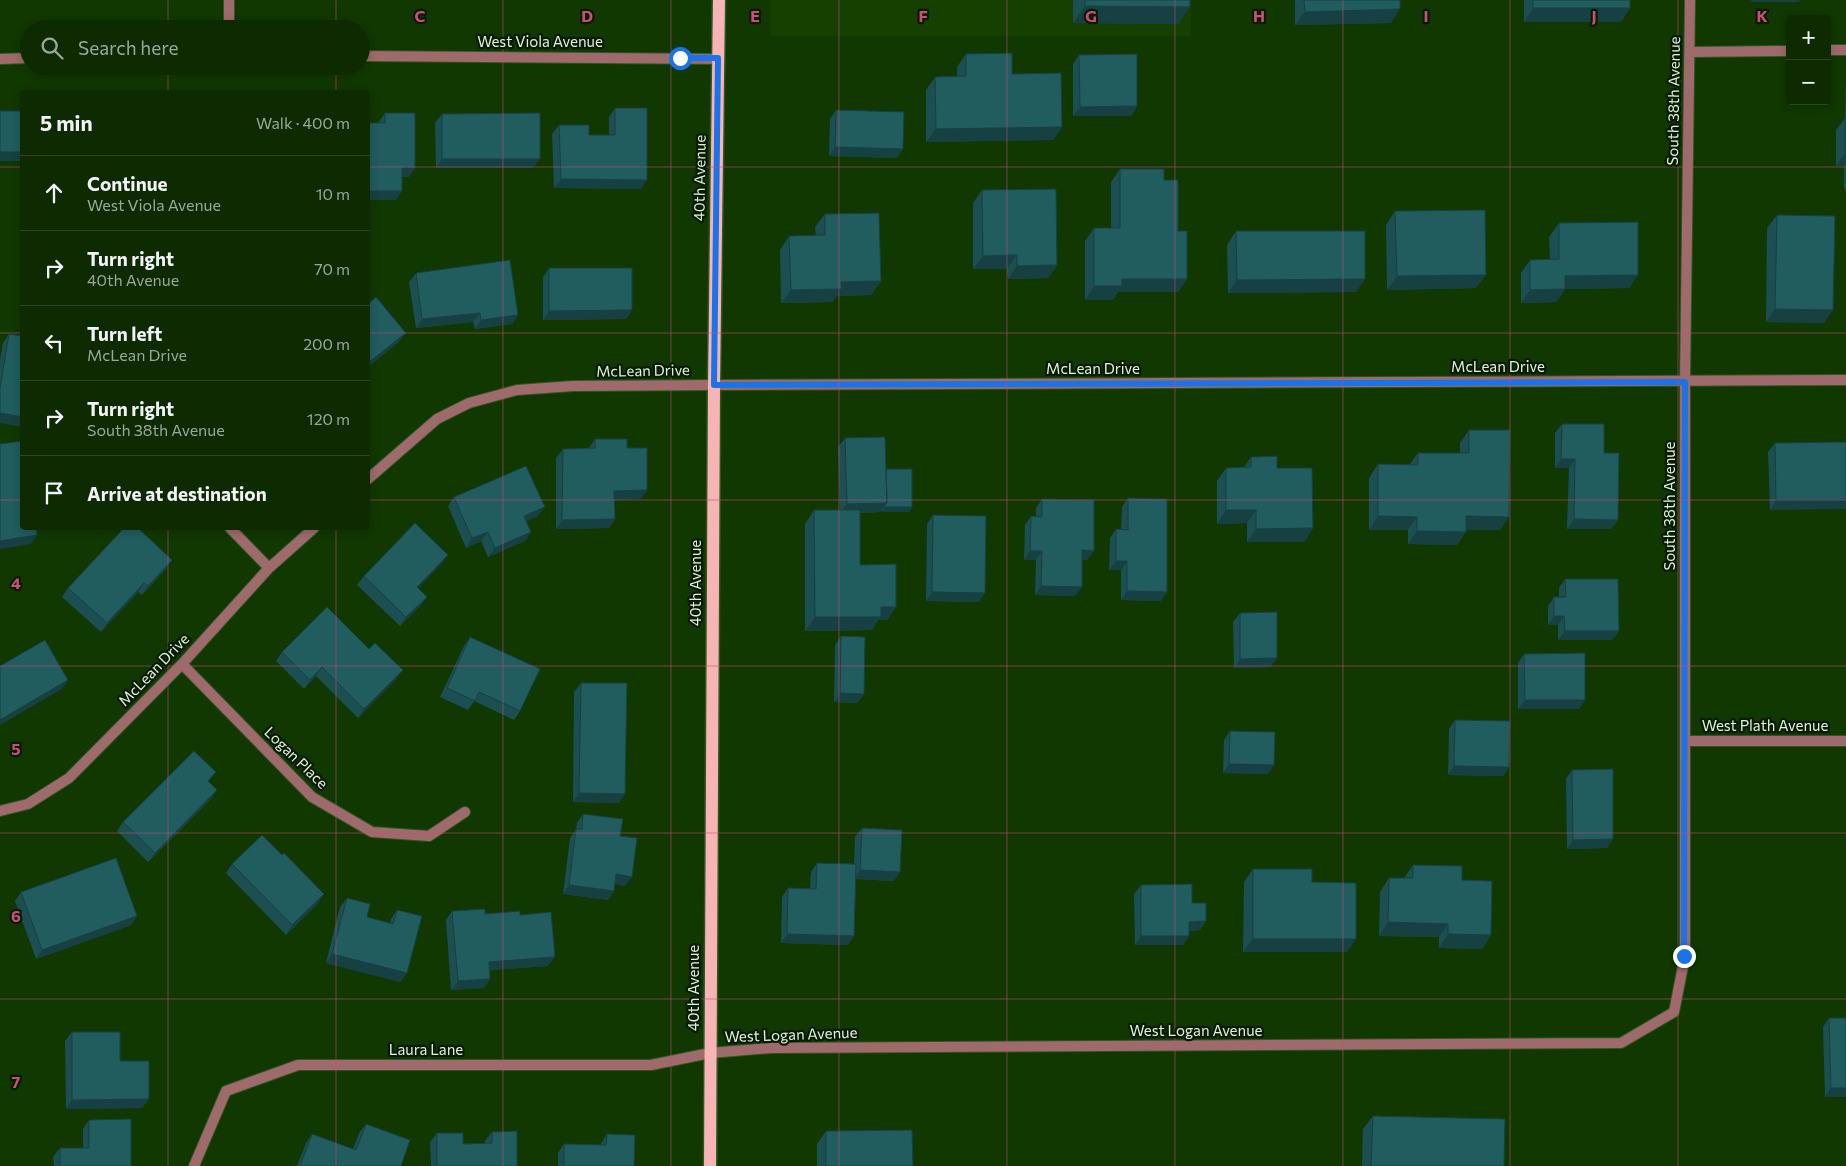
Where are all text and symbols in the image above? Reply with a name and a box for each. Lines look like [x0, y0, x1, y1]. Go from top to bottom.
text: C [415, 6, 426, 25]
text: D [581, 6, 593, 25]
text: E [750, 6, 760, 25]
text: F [918, 6, 928, 25]
text: G [1085, 6, 1097, 25]
text: H [1253, 6, 1265, 25]
text: I [1423, 6, 1429, 25]
text: J [1591, 6, 1597, 25]
text: K [1756, 6, 1768, 25]
map controls [1786, 15, 1831, 105]
button: + [1786, 15, 1831, 60]
search box [20, 20, 370, 75]
street label: West Viola Avenue [477, 32, 603, 50]
icon: search [38, 34, 66, 62]
text: Search here [78, 36, 178, 59]
street label: South 38th Avenue [1663, 36, 1683, 166]
route start [669, 47, 692, 70]
button: − [1786, 60, 1831, 105]
text: 5 min [40, 110, 93, 135]
text: Walk · 400 m [256, 113, 350, 132]
street label: 40th Avenue [689, 135, 709, 221]
text: Continue [87, 172, 167, 195]
icon: ahead [40, 179, 68, 207]
text: 10 m [316, 184, 350, 203]
text: West Viola Avenue [87, 195, 221, 214]
text: Turn right [87, 247, 174, 270]
icon: right [40, 254, 68, 282]
text: 70 m [314, 259, 350, 278]
text: 40th Avenue [87, 270, 179, 289]
text: Turn left [87, 322, 162, 345]
icon: left [40, 329, 68, 357]
text: 200 m [303, 334, 350, 353]
text: McLean Drive [87, 345, 187, 364]
street label: McLean Drive [1451, 357, 1545, 375]
street label: McLean Drive [1046, 359, 1140, 377]
street label: McLean Drive [596, 360, 690, 380]
text: Turn right [87, 397, 174, 420]
icon: right [40, 404, 68, 432]
text: 120 m [307, 409, 350, 428]
text: South 38th Avenue [87, 420, 225, 439]
street label: South 38th Avenue [1660, 441, 1678, 571]
icon: arrive [40, 479, 68, 507]
text: Arrive at destination [87, 482, 267, 505]
street label: 40th Avenue [686, 540, 704, 626]
text: 4 [11, 573, 21, 592]
street label: McLean Drive [114, 629, 192, 709]
street label: West Plath Avenue [1702, 716, 1828, 734]
street label: Logan Place [261, 723, 332, 792]
text: 5 [11, 739, 21, 758]
text: 6 [11, 906, 21, 925]
street label: 40th Avenue [684, 945, 702, 1031]
route end [1673, 945, 1696, 968]
street label: West Logan Avenue [1130, 1021, 1263, 1039]
street label: West Logan Avenue [724, 1023, 858, 1045]
street label: Laura Lane [389, 1040, 463, 1058]
text: 7 [12, 1072, 21, 1091]

